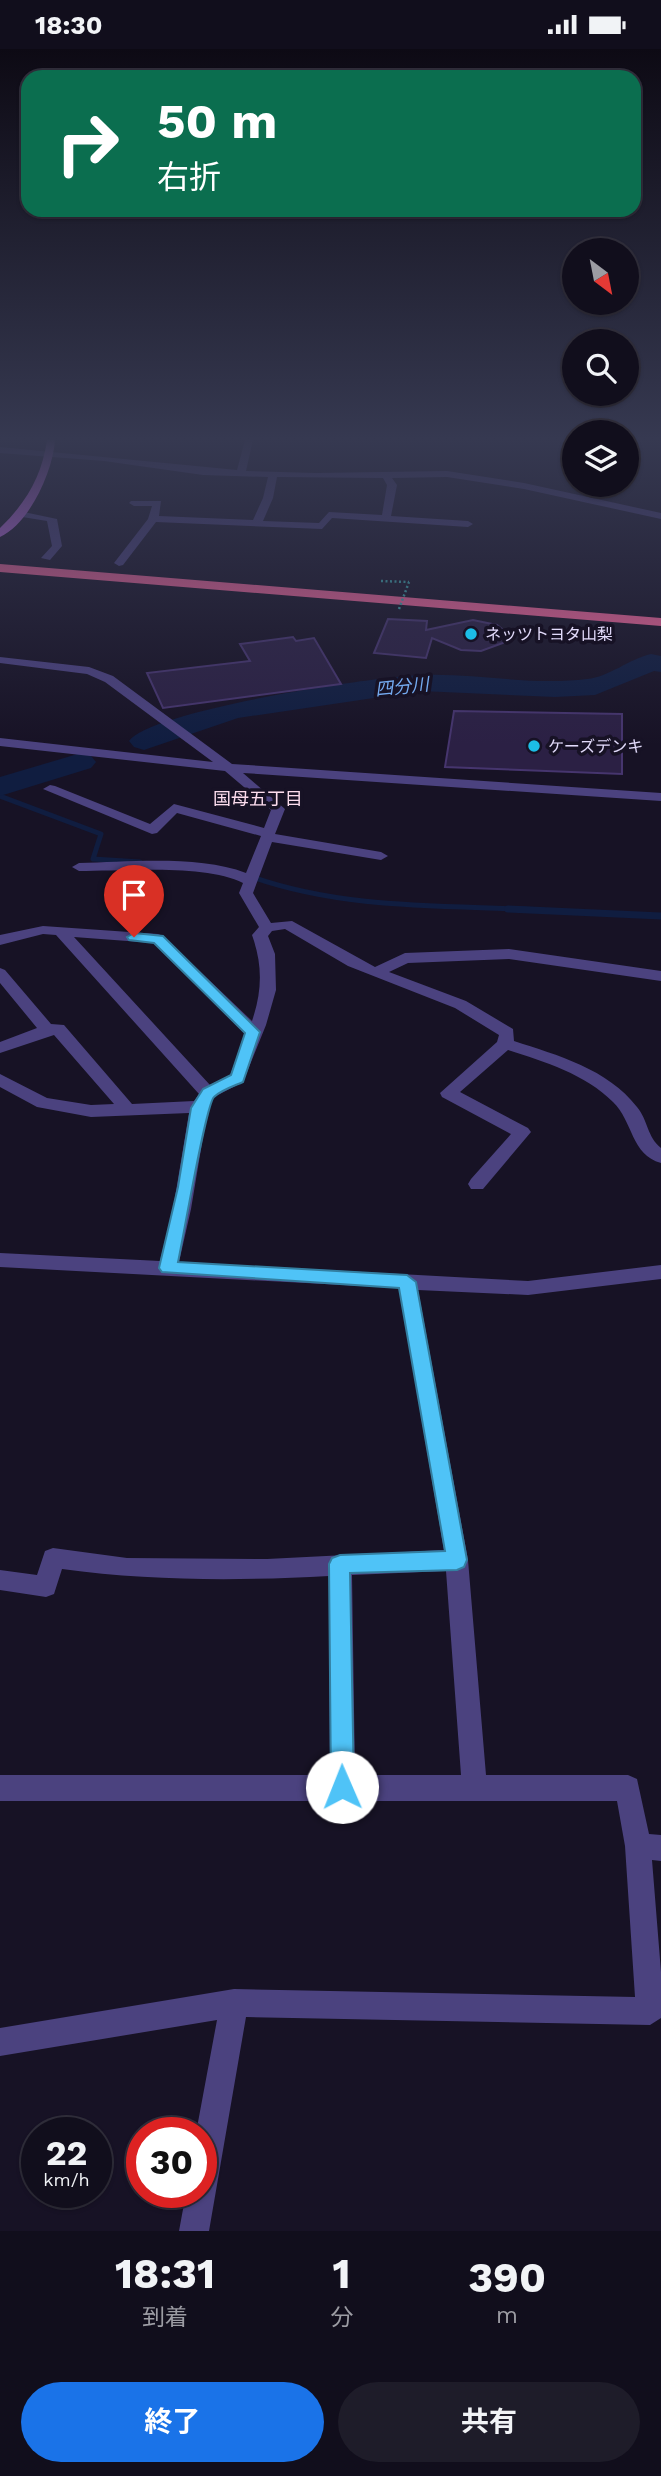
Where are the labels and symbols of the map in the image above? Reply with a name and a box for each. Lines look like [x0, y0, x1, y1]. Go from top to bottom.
north arrow [562, 238, 639, 315]
place label: ネッツトヨタ山梨 [485, 625, 613, 644]
marker: ネッツトヨタ山梨 [463, 626, 479, 642]
water label: 四分川 [374, 673, 432, 700]
place label: ケーズデンキ [548, 737, 643, 756]
marker: ケーズデンキ [526, 738, 542, 754]
district label: 国母五丁目 [213, 788, 303, 809]
pin [104, 865, 164, 937]
position arrow [305, 1750, 379, 1824]
speed limit sign: 30 [126, 2117, 217, 2208]

